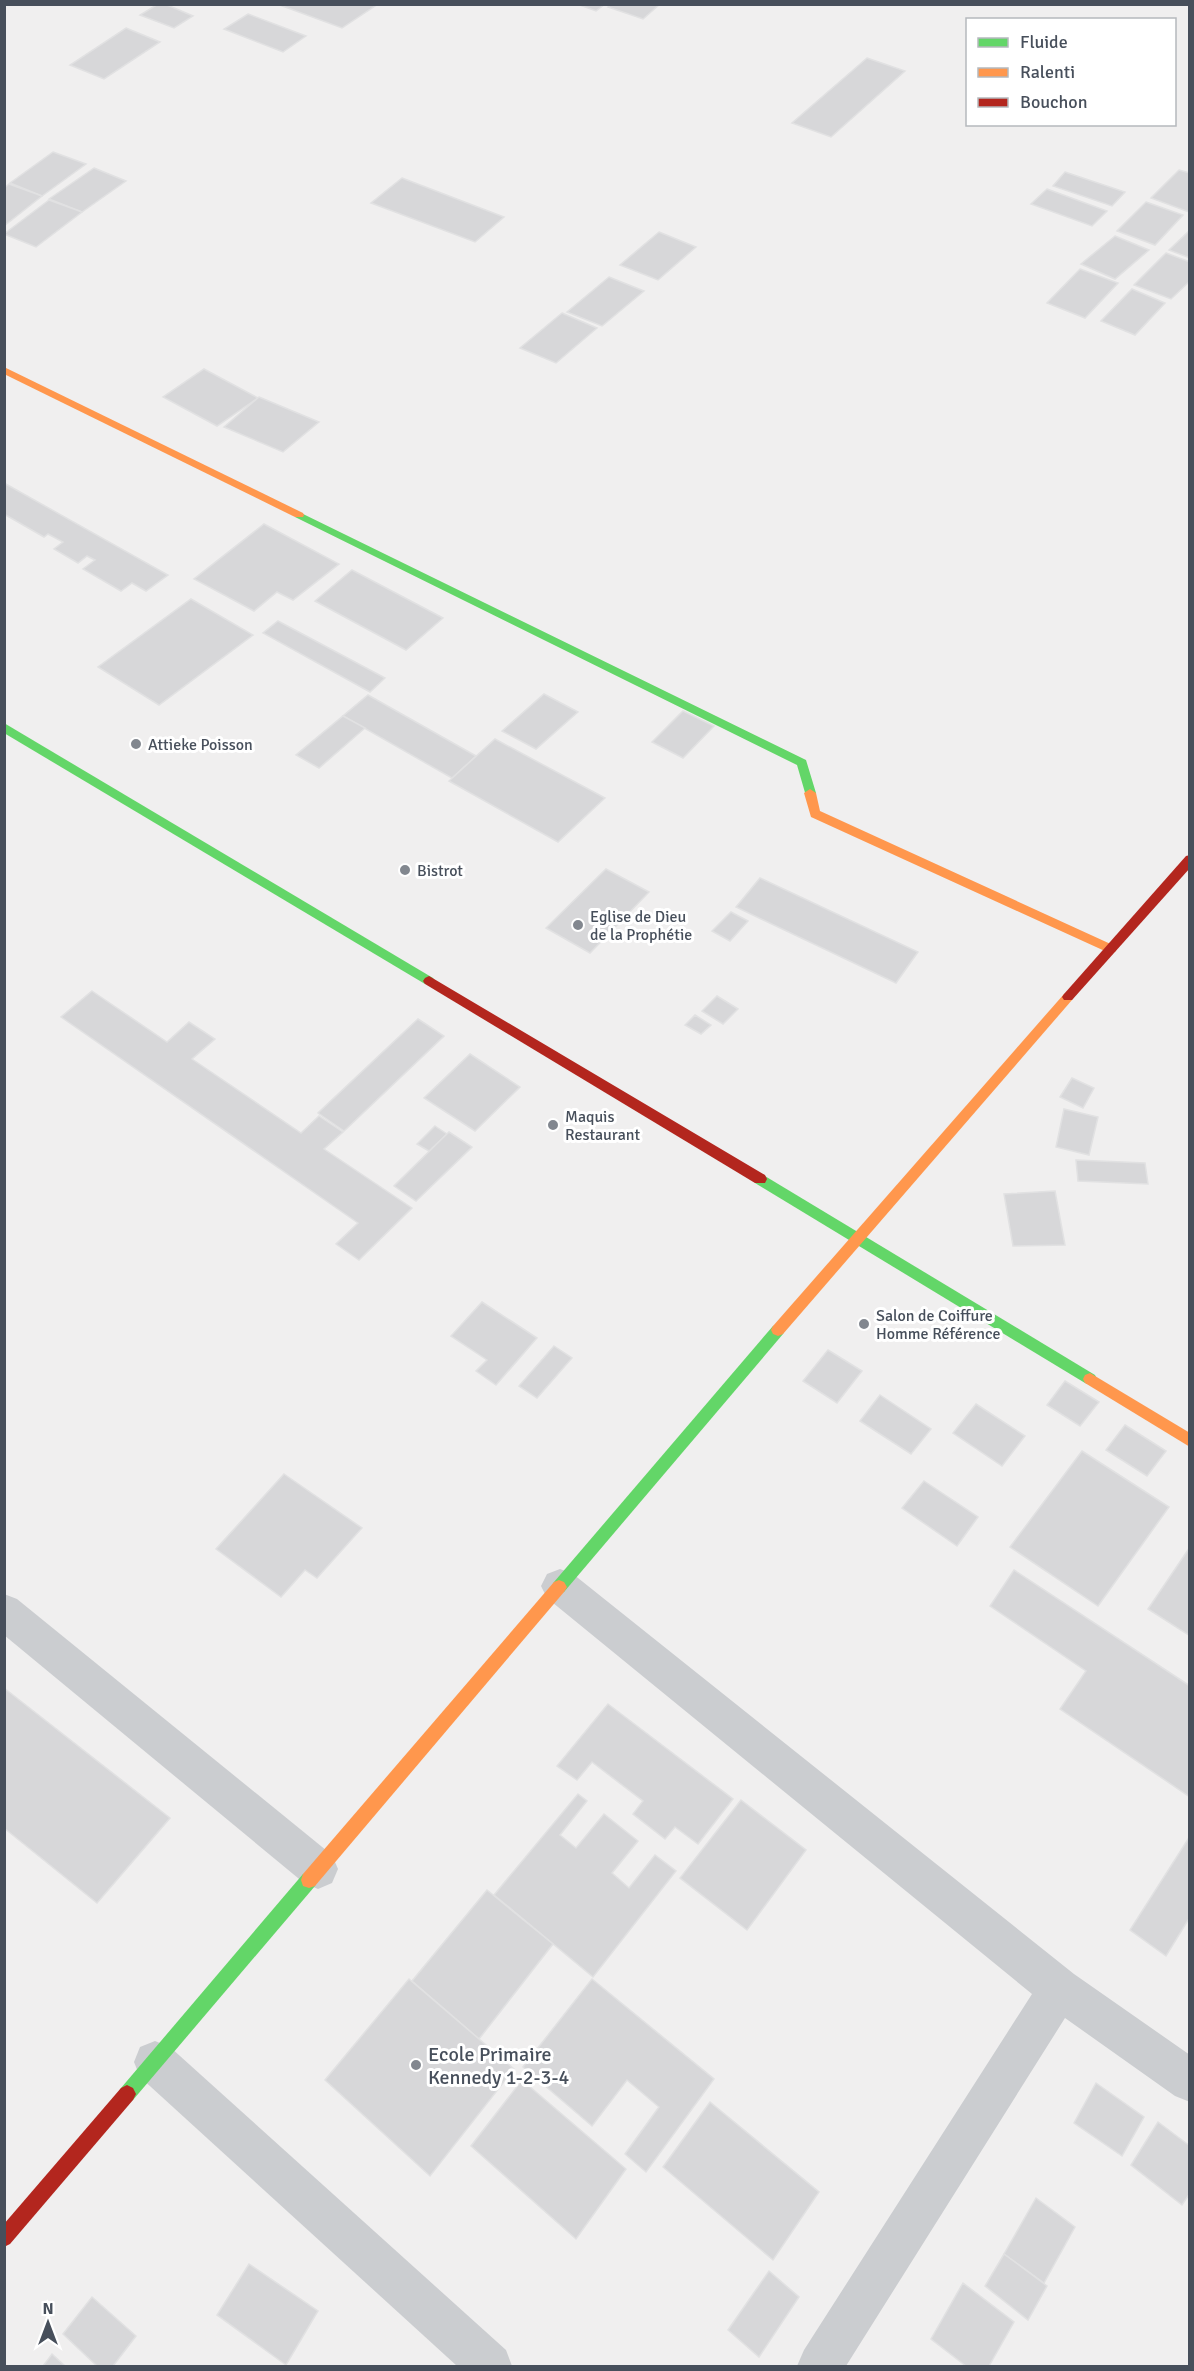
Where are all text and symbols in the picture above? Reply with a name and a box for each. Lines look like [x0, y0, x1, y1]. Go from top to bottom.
legend [966, 18, 1176, 126]
text: Fluide [1020, 31, 1068, 53]
text: Ralenti [1020, 61, 1075, 83]
text: Bouchon [1020, 91, 1088, 113]
place label: Attieke Poisson [148, 735, 253, 755]
marker: Attieke Poisson [129, 737, 143, 751]
place label: Bistrot [417, 861, 463, 881]
marker: Bistrot [398, 863, 412, 877]
place label: Eglise de Dieu de la Prophétie [590, 907, 692, 945]
marker: Eglise de Dieu de la Prophétie [571, 918, 585, 932]
place label: Maquis Restaurant [565, 1107, 640, 1145]
marker: Maquis Restaurant [546, 1118, 560, 1132]
place label: Salon de Coiffure Homme Référence [876, 1306, 1001, 1344]
marker: Salon de Coiffure Homme Référence [857, 1317, 871, 1331]
place label: Ecole Primaire Kennedy 1-2-3-4 [428, 2042, 569, 2090]
marker: Ecole Primaire Kennedy 1-2-3-4 [409, 2058, 423, 2072]
north arrow [18, 2293, 78, 2353]
text: N [42, 2299, 54, 2319]

